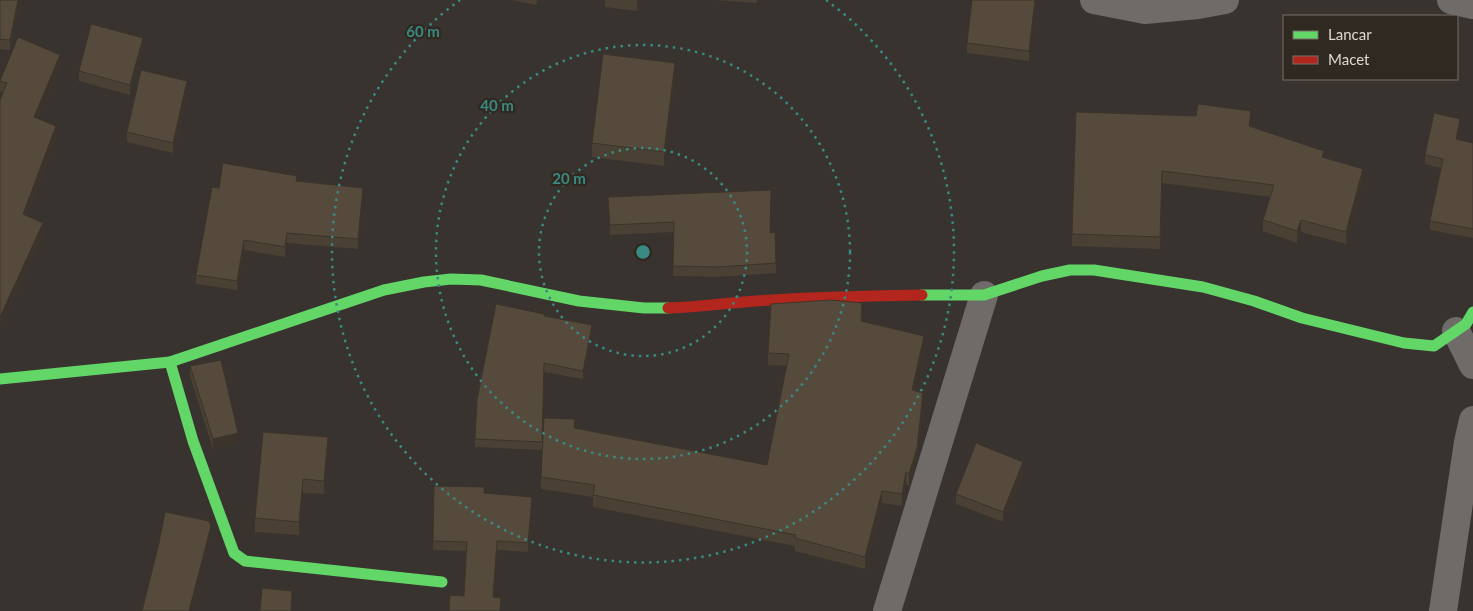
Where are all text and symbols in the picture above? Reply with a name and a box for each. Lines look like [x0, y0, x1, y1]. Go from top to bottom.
legend [1283, 15, 1458, 80]
text: 60 m [406, 22, 440, 40]
text: Lancar [1328, 25, 1372, 43]
text: Macet [1328, 50, 1370, 68]
text: 40 m [480, 96, 514, 114]
text: 20 m [552, 169, 586, 187]
centre of rings [634, 243, 652, 261]

